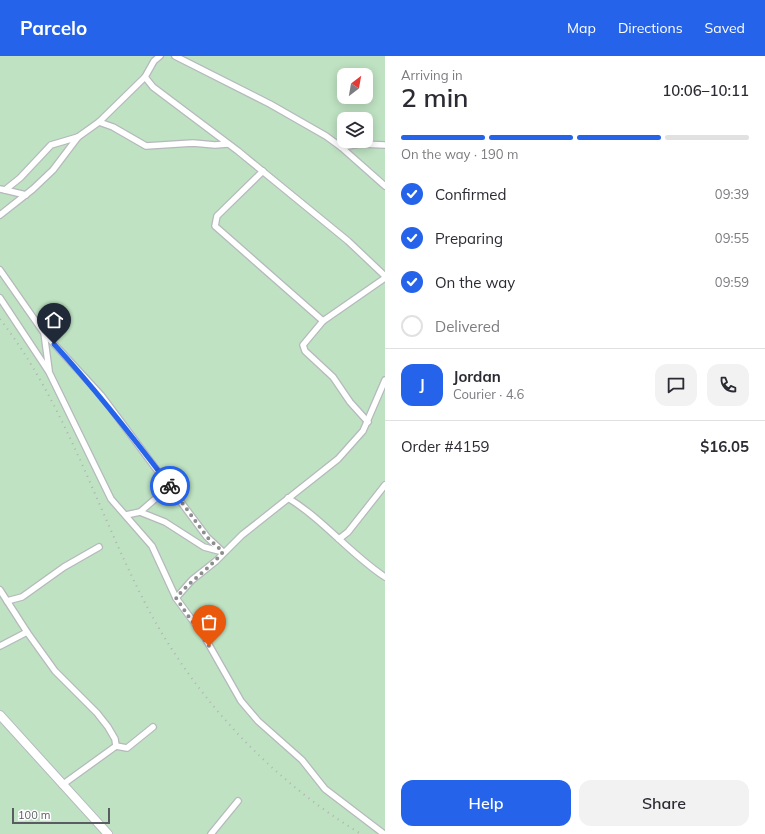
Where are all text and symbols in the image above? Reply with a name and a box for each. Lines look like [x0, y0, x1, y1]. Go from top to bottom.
text: Parcelo [20, 16, 87, 40]
text: Map [567, 19, 596, 37]
text: Directions [618, 19, 683, 37]
text: Saved [705, 19, 745, 37]
text: Arriving in [401, 67, 463, 83]
north arrow [337, 68, 373, 104]
map controls [337, 68, 373, 148]
text: 2 min [401, 81, 469, 114]
text: 10:06–10:11 [662, 81, 749, 100]
button: layers [337, 112, 373, 148]
text: On the way · 190 m [401, 146, 518, 162]
icon: check [401, 183, 423, 205]
text: Confirmed [435, 185, 506, 204]
text: 09:39 [715, 186, 749, 202]
icon: check [401, 227, 423, 249]
text: Preparing [435, 229, 503, 248]
text: 09:55 [715, 230, 749, 246]
icon: check [401, 271, 423, 293]
text: On the way [435, 273, 515, 292]
text: 09:59 [715, 274, 749, 290]
pin [37, 303, 71, 344]
icon: home [43, 309, 65, 331]
text: Delivered [435, 317, 500, 336]
button: chat [655, 364, 697, 406]
button: phone [707, 364, 749, 406]
text: Jordan [453, 367, 501, 386]
text: J [419, 375, 425, 394]
text: Courier · 4.6 [453, 386, 524, 402]
text: Order #4159 [401, 437, 489, 456]
text: $16.05 [700, 437, 749, 456]
courier [150, 466, 190, 506]
icon: bike [159, 475, 181, 497]
pin [192, 605, 226, 646]
icon: bag [198, 611, 220, 633]
button: Help [401, 780, 571, 826]
button: Share [579, 780, 749, 826]
scale bar [12, 806, 110, 825]
text: 100 m [18, 808, 50, 822]

